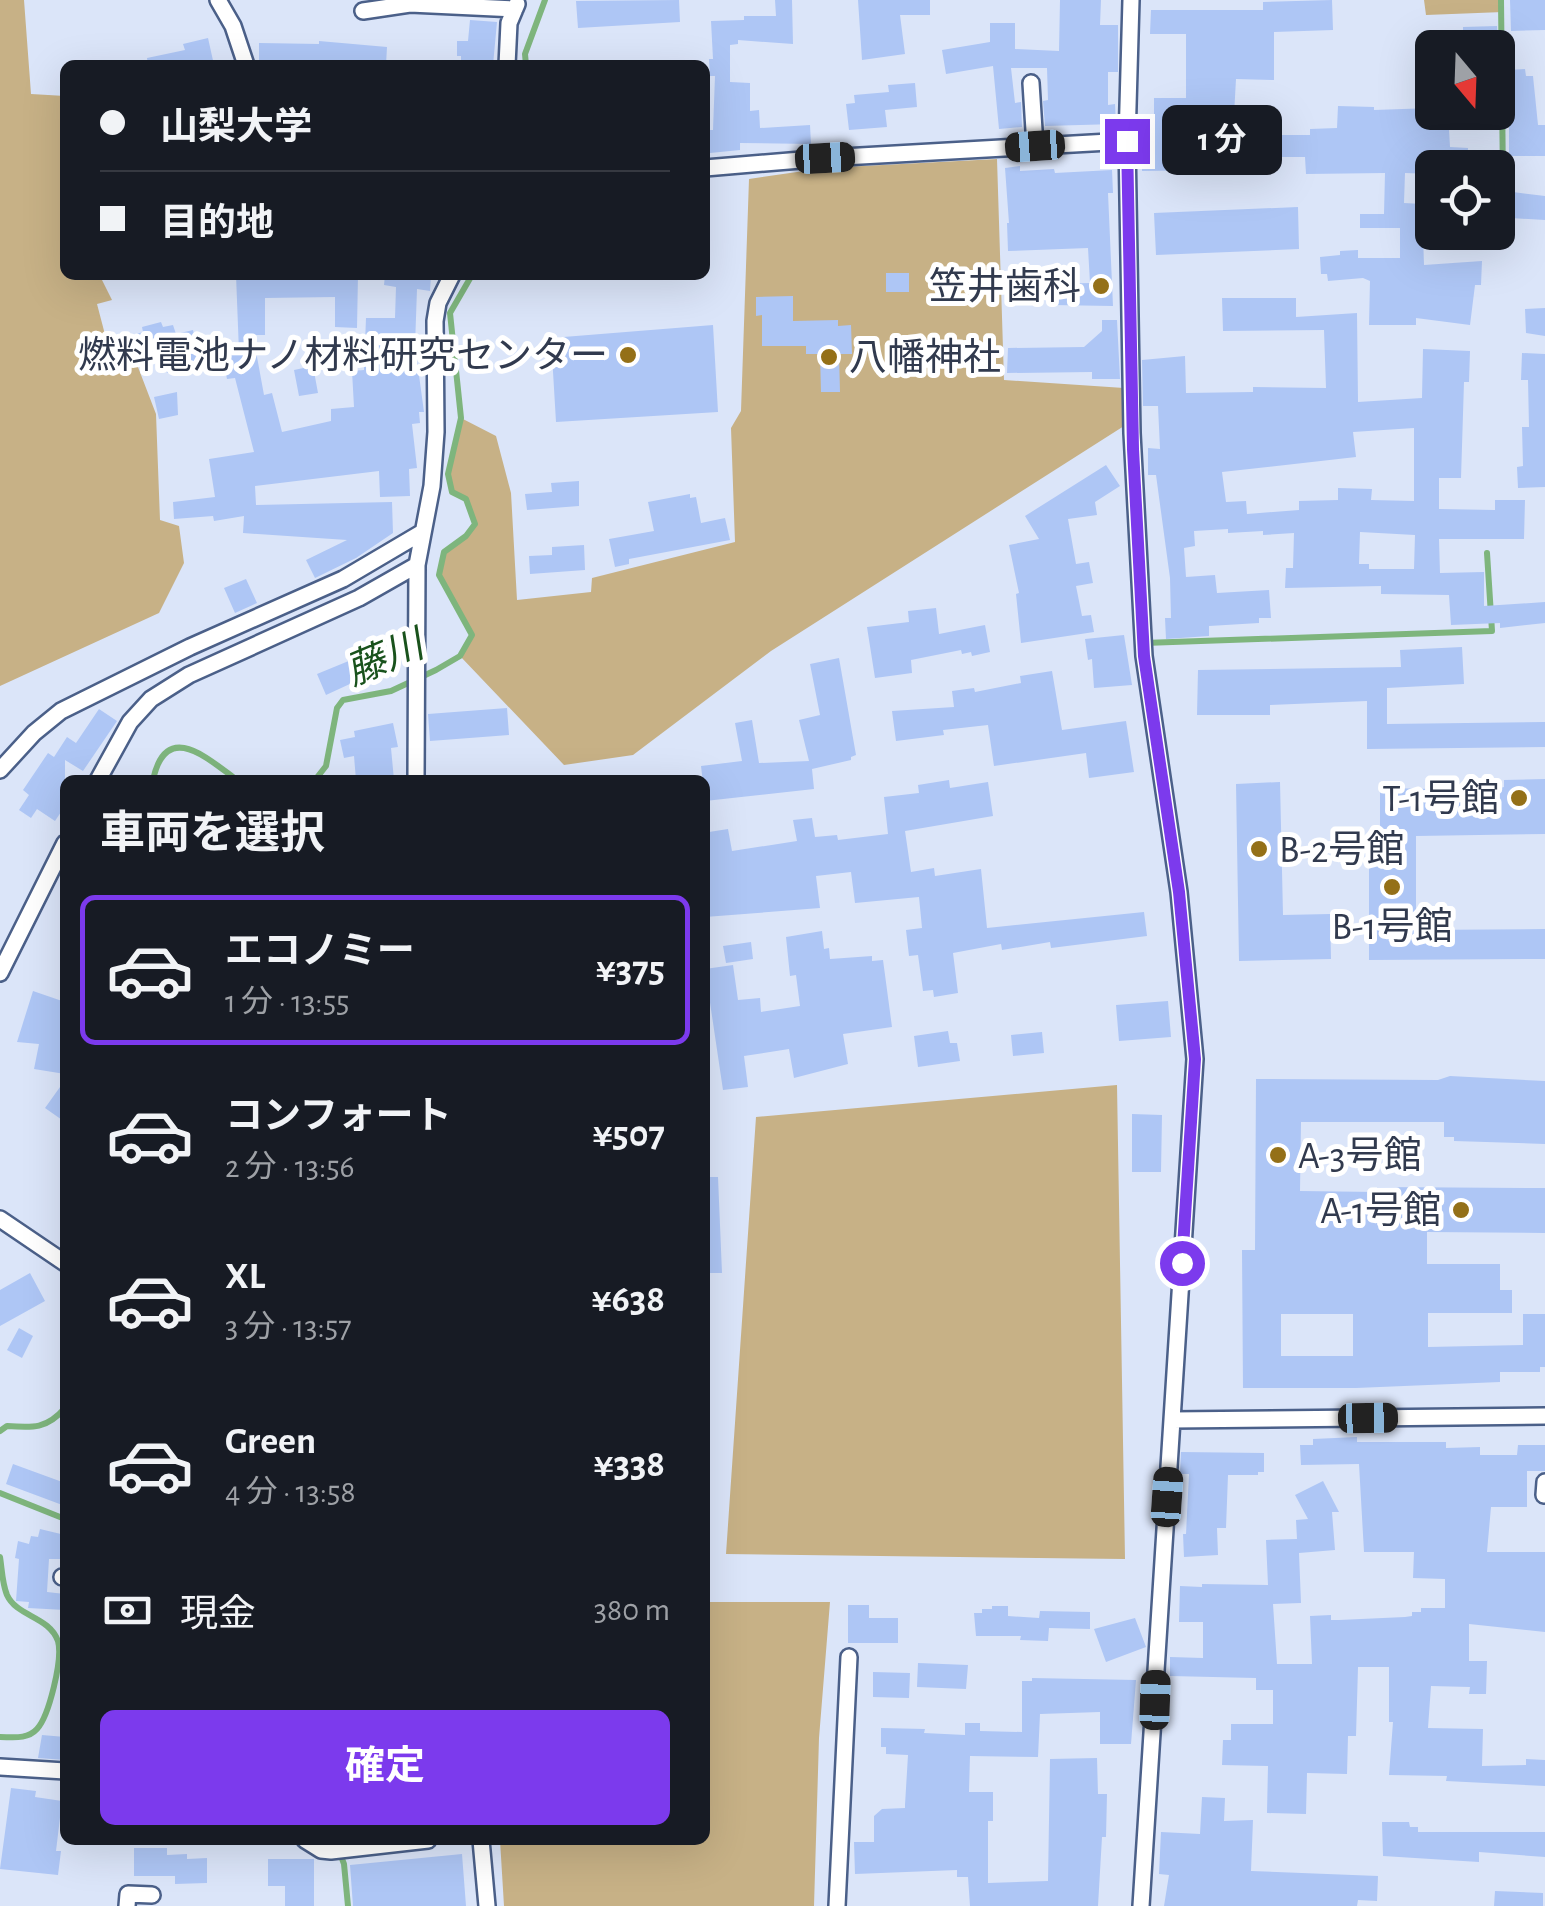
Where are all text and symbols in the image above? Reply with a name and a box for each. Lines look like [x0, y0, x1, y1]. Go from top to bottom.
north arrow [1415, 30, 1515, 130]
map controls [1415, 30, 1515, 250]
callout: 1 分 [1162, 106, 1282, 176]
text: 山梨大学 [160, 109, 312, 147]
route end [1105, 119, 1150, 164]
text: 1 分 [1198, 124, 1246, 156]
car [1004, 129, 1066, 163]
car [794, 141, 856, 175]
button: locate [1415, 150, 1515, 250]
text: 目的地 [160, 205, 274, 243]
place label: 笠井歯科 [929, 266, 1081, 307]
marker: 笠井歯科 [1090, 275, 1112, 297]
place label: 燃料電池ナノ材料研究センター [78, 335, 608, 376]
place label: 八幡神社 [849, 337, 1001, 378]
marker: 燃料電池ナノ材料研究センター [617, 344, 639, 366]
marker: 八幡神社 [818, 346, 840, 368]
water label: 藤川 [339, 621, 433, 693]
place label: T-1号館 [1382, 779, 1499, 819]
marker: T-1号館 [1508, 787, 1530, 809]
text: 車両を選択 [100, 812, 325, 857]
place label: B-2号館 [1279, 830, 1404, 870]
marker: B-2号館 [1248, 838, 1270, 860]
marker: B-1号館 [1381, 876, 1403, 898]
place label: B-1号館 [1331, 907, 1453, 947]
icon: car [105, 925, 195, 1015]
text: エコノミー [225, 933, 415, 971]
text: ¥375 [596, 951, 665, 989]
text: 1 分 · 13:55 [225, 986, 349, 1018]
icon: car [105, 1090, 195, 1180]
text: コンフォート [225, 1098, 452, 1136]
text: ¥507 [592, 1116, 665, 1154]
place label: A-3号館 [1298, 1136, 1421, 1176]
marker: A-3号館 [1267, 1144, 1289, 1166]
text: 2 分 · 13:56 [225, 1151, 355, 1183]
place label: A-1号館 [1320, 1191, 1441, 1231]
marker: A-1号館 [1450, 1199, 1472, 1221]
route start [1160, 1241, 1205, 1286]
icon: car [105, 1255, 195, 1345]
text: XL [225, 1258, 265, 1296]
text: ¥638 [592, 1281, 665, 1319]
text: 3 分 · 13:57 [225, 1311, 352, 1343]
car [1338, 1402, 1398, 1434]
icon: car [105, 1420, 195, 1510]
text: Green [225, 1423, 316, 1461]
text: ¥338 [594, 1446, 665, 1484]
car [1150, 1466, 1184, 1528]
text: 4 分 · 13:58 [225, 1476, 356, 1508]
icon: cash [100, 1583, 155, 1638]
text: 380 m [594, 1594, 670, 1626]
text: 現金 [180, 1596, 256, 1634]
car [1139, 1669, 1171, 1731]
button: 確定 [100, 1710, 670, 1825]

